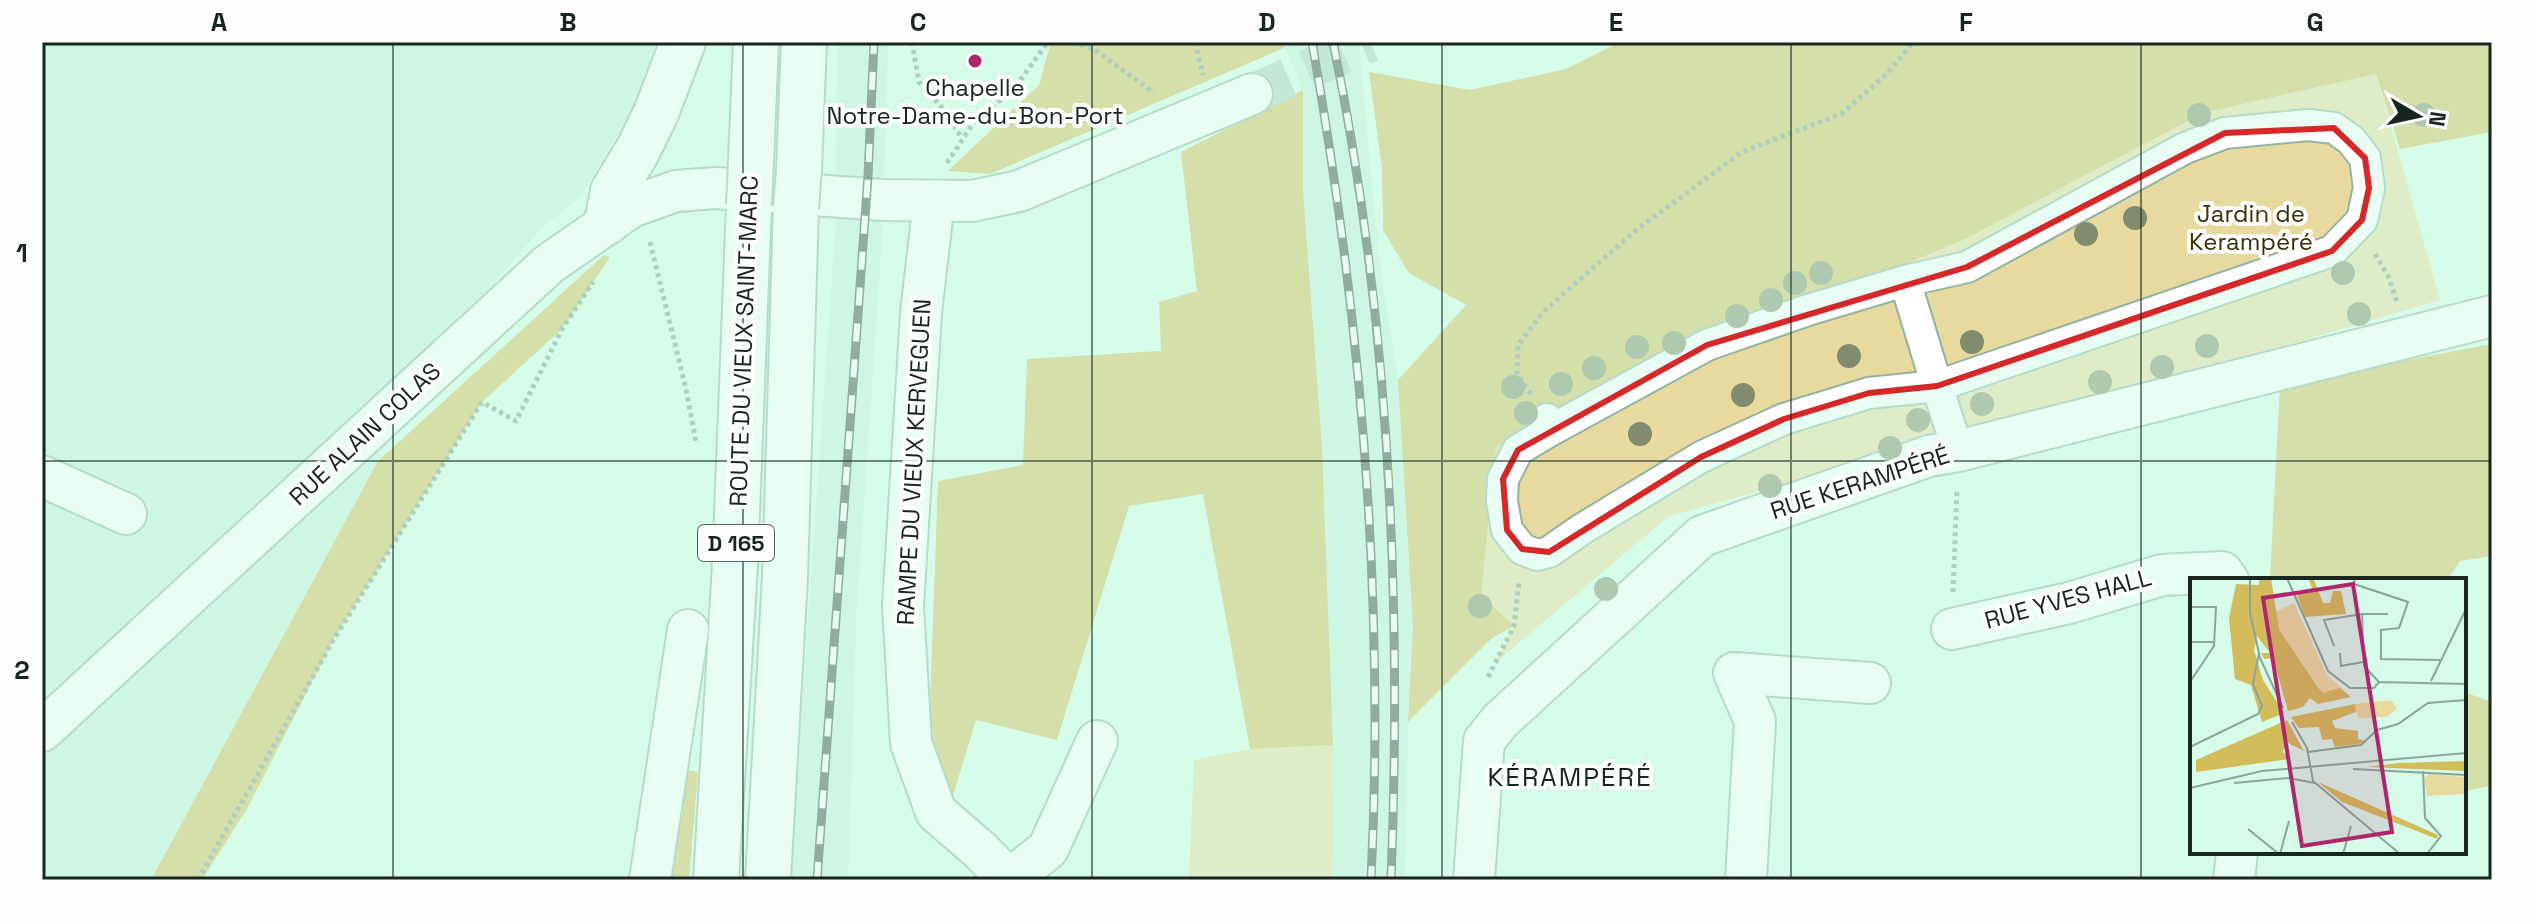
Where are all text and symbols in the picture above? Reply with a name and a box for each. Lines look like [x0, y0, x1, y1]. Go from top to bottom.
text: A [211, 5, 228, 39]
text: B [559, 5, 577, 39]
text: C [910, 5, 926, 39]
text: D [1258, 5, 1276, 39]
text: E [1609, 5, 1623, 39]
text: F [1959, 5, 1973, 39]
text: G [2306, 5, 2324, 39]
marker: Chapelle Notre-Dame-du-Bon-Port [966, 52, 984, 70]
place label: Chapelle Notre-Dame-du-Bon-Port [827, 72, 1123, 131]
north arrow [2378, 76, 2458, 156]
text: N [2423, 110, 2453, 129]
street label: ROUTE DU VIEUX SAINT-MARC [722, 175, 765, 507]
park label: Jardin de Kerampéré [2189, 198, 2313, 257]
text: 1 [16, 236, 28, 270]
street label: RAMPE DU VIEUX KERVEGUEN [889, 298, 938, 626]
street label: RUE ALAIN COLAS [282, 355, 447, 512]
street label: RUE KERAMPÉRÉ [1766, 439, 1953, 526]
road number: D 165 [698, 525, 774, 561]
street label: RUE YVES HALL [1981, 561, 2155, 636]
inset map [2190, 578, 2466, 854]
text: 2 [14, 653, 30, 687]
district label: KÉRAMPÉRÉ [1487, 760, 1653, 794]

